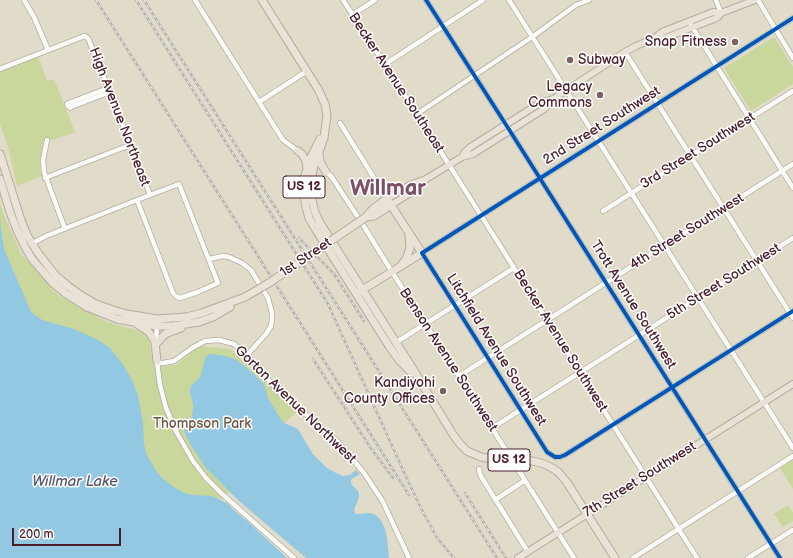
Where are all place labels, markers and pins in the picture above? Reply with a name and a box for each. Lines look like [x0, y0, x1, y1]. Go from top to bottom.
place label: Snap Fitness [645, 34, 727, 50]
marker: Snap Fitness [730, 37, 740, 47]
place label: Subway [578, 52, 626, 68]
marker: Subway [565, 55, 575, 65]
place label: Legacy Commons [528, 79, 592, 112]
marker: Legacy Commons [595, 90, 605, 100]
place label: Kandiyohi County Offices [344, 375, 435, 408]
marker: Kandiyohi County Offices [438, 386, 448, 396]

